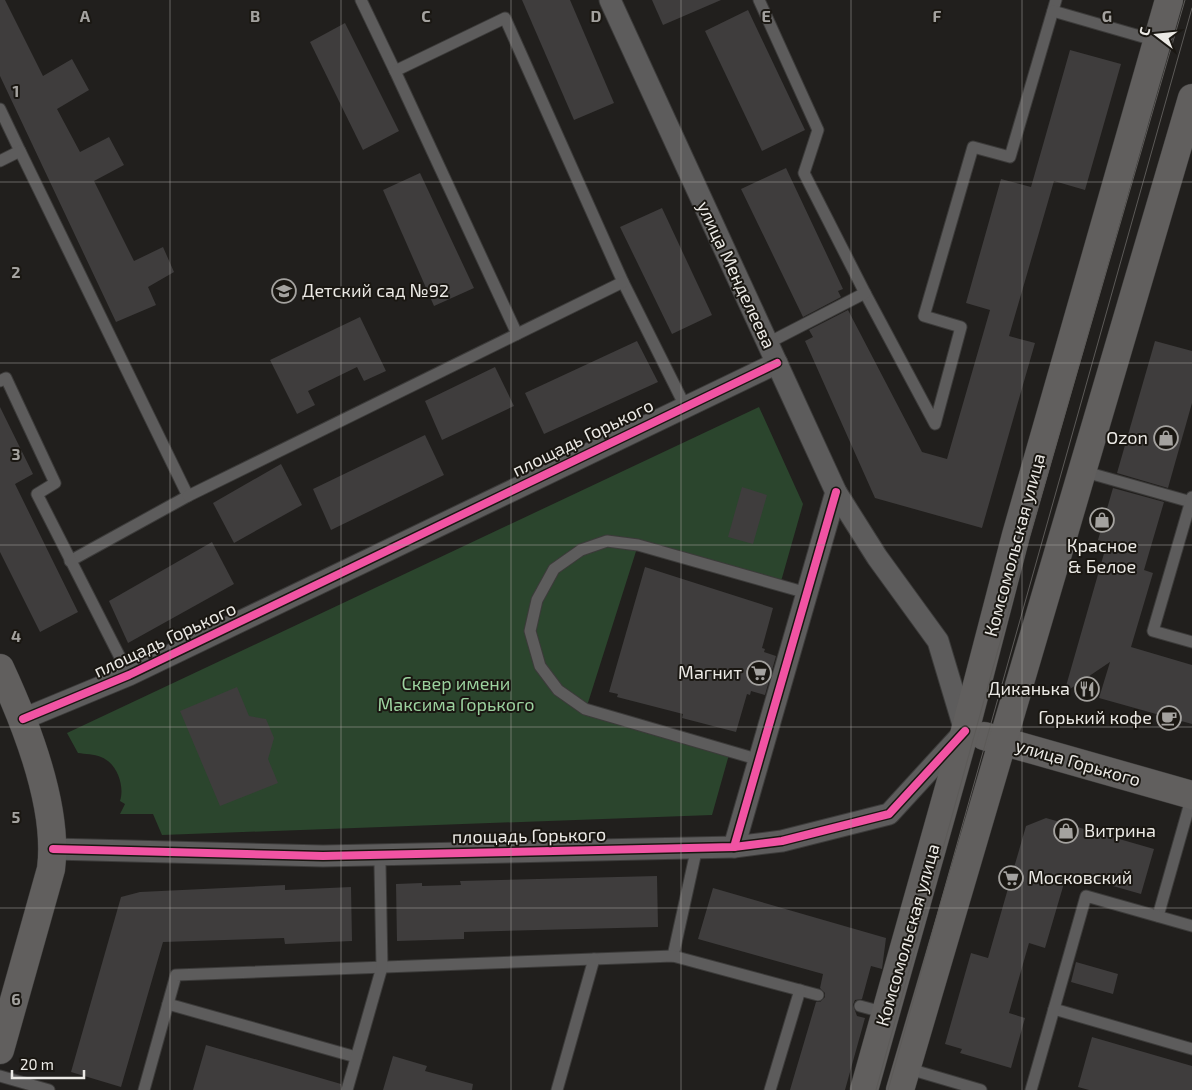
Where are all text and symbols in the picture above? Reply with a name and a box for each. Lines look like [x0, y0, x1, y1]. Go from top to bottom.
text: A [80, 6, 91, 25]
text: B [250, 6, 260, 25]
text: C [421, 6, 431, 25]
text: D [591, 6, 602, 25]
text: E [761, 6, 771, 25]
text: F [933, 6, 942, 25]
text: G [1102, 6, 1112, 25]
north arrow [1132, 10, 1182, 60]
text: С [1135, 25, 1153, 38]
text: 1 [13, 81, 19, 100]
street label: улица Менделеева [693, 197, 781, 352]
text: 2 [11, 262, 21, 281]
school or university icon: Детский сад №92 [271, 278, 297, 304]
place label: Детский сад №92 [302, 279, 449, 301]
street label: площадь Горького [508, 393, 657, 481]
shop icon: Ozon [1153, 425, 1179, 451]
place label: Ozon [1106, 426, 1148, 448]
text: 3 [11, 444, 21, 463]
street label: Комсомольская улица [979, 451, 1049, 639]
shop icon: Красное & Белое [1089, 507, 1115, 533]
place label: Красное & Белое [1067, 534, 1137, 577]
street label: площадь Горького [90, 597, 239, 682]
text: 4 [11, 626, 21, 645]
supermarket icon: Магнит [746, 660, 772, 686]
place label: Магнит [678, 661, 742, 683]
park label: Сквер имени Максима Горького [378, 672, 534, 715]
restaurant icon: Диканька [1074, 676, 1100, 702]
place label: Диканька [988, 677, 1070, 699]
cafe icon: Горький кофе [1156, 705, 1182, 731]
place label: Горький кофе [1038, 706, 1152, 728]
street label: улица Горького [1013, 734, 1143, 790]
text: 5 [12, 807, 21, 826]
shop icon: Витрина [1053, 818, 1079, 844]
place label: Витрина [1084, 819, 1156, 841]
street label: площадь Горького [452, 823, 606, 847]
street label: Комсомольская улица [870, 841, 944, 1029]
supermarket icon: Московский [998, 865, 1024, 891]
place label: Московский [1028, 866, 1132, 888]
text: 6 [11, 989, 21, 1008]
scale bar [12, 1048, 85, 1080]
text: 20 m [20, 1055, 54, 1073]

